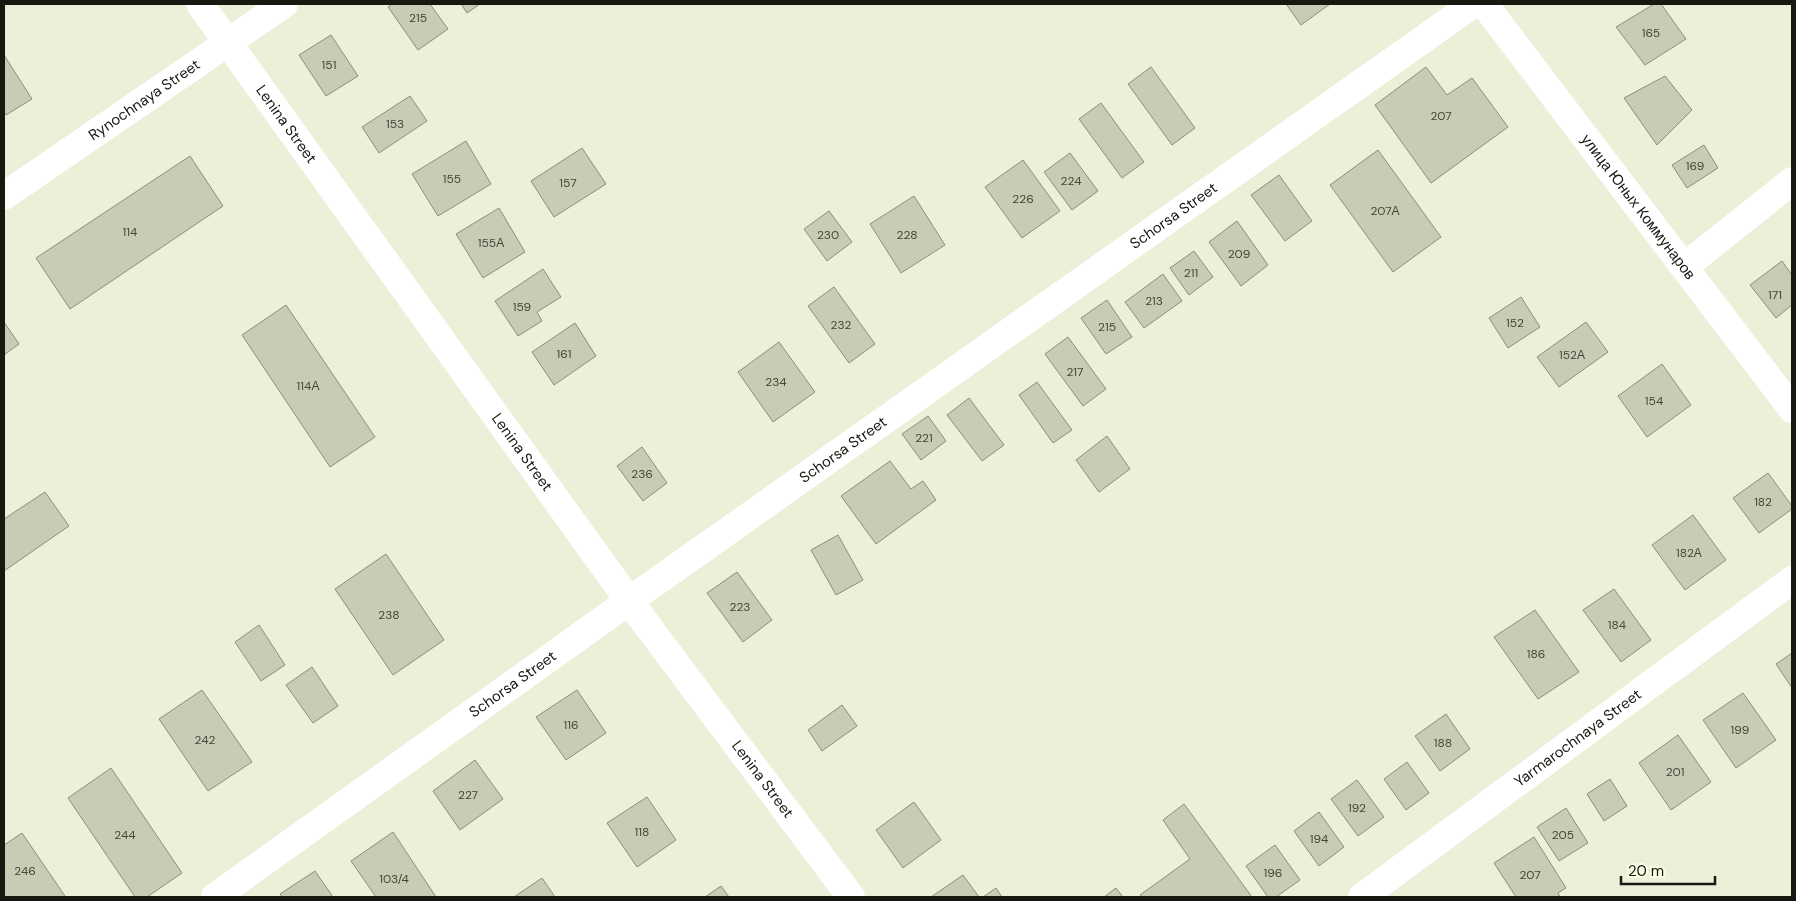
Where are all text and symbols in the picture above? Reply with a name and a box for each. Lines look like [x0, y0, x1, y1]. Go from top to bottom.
house number: 215 [409, 10, 427, 26]
house number: 165 [1642, 25, 1660, 41]
street label: Rynochnaya Street [84, 54, 204, 145]
house number: 151 [322, 57, 336, 73]
street label: Lenina Street [251, 81, 321, 167]
house number: 207 [1430, 108, 1452, 124]
house number: 153 [386, 116, 404, 132]
street label: улица Юных Коммунаров [1577, 130, 1700, 284]
house number: 169 [1686, 158, 1704, 174]
house number: 155 [443, 171, 461, 187]
house number: 224 [1061, 173, 1081, 189]
house number: 157 [559, 175, 577, 191]
street label: Schorsa Street [1126, 178, 1221, 254]
house number: 226 [1012, 191, 1034, 207]
house number: 207А [1370, 203, 1400, 219]
house number: 114 [123, 224, 137, 240]
house number: 230 [817, 227, 839, 243]
house number: 228 [897, 227, 917, 243]
house number: 155А [478, 235, 504, 251]
house number: 209 [1228, 246, 1250, 262]
house number: 211 [1184, 265, 1198, 281]
house number: 171 [1768, 287, 1782, 303]
house number: 213 [1145, 293, 1163, 309]
house number: 159 [513, 299, 531, 315]
house number: 152 [1506, 315, 1524, 331]
house number: 232 [831, 317, 852, 333]
house number: 215 [1098, 319, 1116, 335]
house number: 161 [556, 346, 572, 362]
house number: 152А [1559, 347, 1585, 363]
house number: 217 [1066, 364, 1084, 380]
house number: 234 [765, 374, 787, 390]
house number: 114А [297, 378, 319, 394]
house number: 154 [1645, 393, 1663, 409]
street label: Lenina Street [487, 409, 557, 495]
street label: Schorsa Street [795, 412, 891, 487]
house number: 221 [915, 430, 933, 446]
house number: 236 [631, 466, 653, 482]
house number: 182 [1754, 494, 1772, 510]
house number: 182А [1676, 545, 1702, 561]
house number: 223 [730, 599, 750, 615]
house number: 238 [378, 607, 400, 623]
house number: 184 [1608, 617, 1626, 633]
street label: Schorsa Street [465, 646, 560, 722]
house number: 186 [1527, 646, 1545, 662]
street label: Yarmarochnaya Street [1510, 684, 1646, 792]
house number: 116 [563, 717, 579, 733]
house number: 199 [1731, 722, 1749, 738]
house number: 242 [195, 732, 216, 748]
house number: 188 [1434, 735, 1452, 751]
street label: Lenina Street [727, 737, 798, 822]
house number: 201 [1666, 764, 1684, 780]
house number: 227 [458, 787, 478, 803]
house number: 192 [1348, 800, 1366, 816]
house number: 118 [635, 824, 649, 840]
house number: 244 [114, 827, 136, 843]
house number: 205 [1552, 827, 1574, 843]
house number: 194 [1310, 831, 1328, 847]
scale bar [1621, 854, 1715, 886]
text: 20 m [1628, 861, 1664, 881]
house number: 246 [14, 863, 36, 879]
house number: 196 [1264, 865, 1282, 881]
house number: 207 [1519, 867, 1541, 883]
house number: 103/4 [379, 871, 409, 887]

